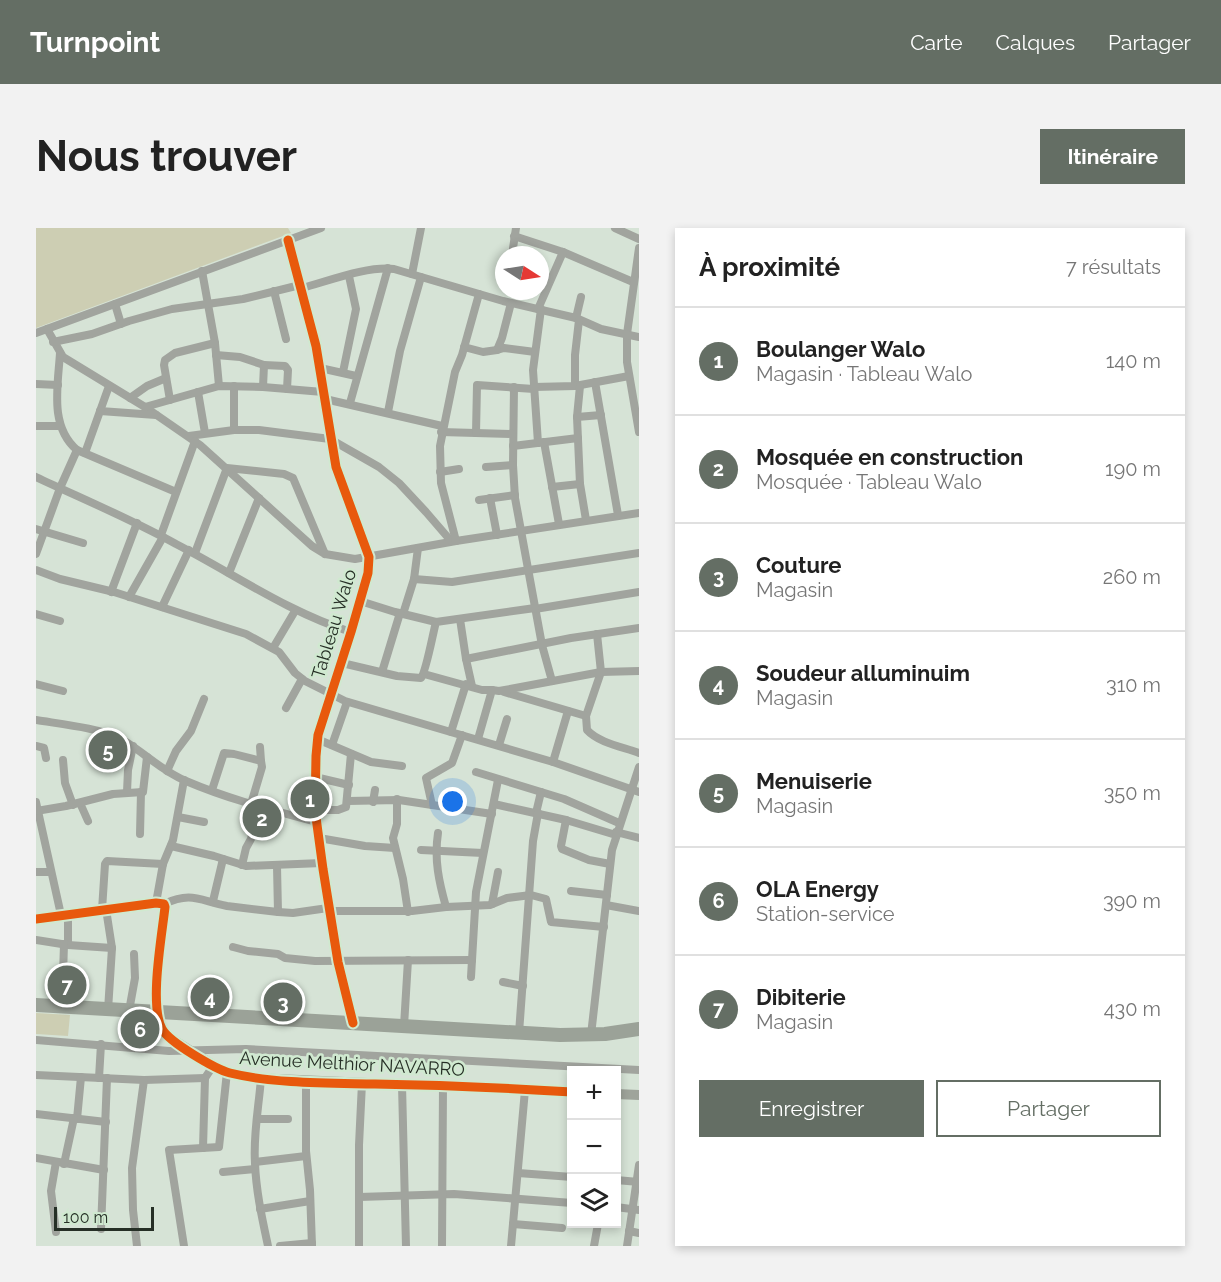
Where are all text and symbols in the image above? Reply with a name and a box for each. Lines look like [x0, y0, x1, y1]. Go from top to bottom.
text: Turnpoint [30, 26, 160, 59]
text: Carte [910, 30, 963, 55]
text: Calques [996, 30, 1075, 55]
text: Partager [1108, 30, 1191, 55]
button: Itinéraire [1040, 129, 1185, 184]
text: Nous trouver [36, 132, 297, 181]
north arrow [495, 246, 549, 300]
text: À proximité [699, 252, 840, 282]
text: 7 résultats [1066, 255, 1161, 279]
text: Boulanger Walo [756, 336, 925, 362]
text: 1 [714, 349, 723, 373]
text: 140 m [1106, 349, 1161, 373]
text: Magasin · Tableau Walo [756, 362, 973, 386]
text: Mosquée en construction [756, 444, 1023, 470]
text: 2 [713, 457, 724, 481]
text: 190 m [1105, 457, 1161, 481]
text: Mosquée · Tableau Walo [756, 470, 982, 494]
text: Couture [756, 552, 842, 578]
text: 3 [713, 565, 724, 589]
text: 260 m [1103, 565, 1161, 589]
street label: Tableau Walo [307, 566, 360, 681]
text: Magasin [756, 578, 833, 602]
text: Soudeur alluminuim [756, 660, 970, 686]
text: 4 [713, 673, 724, 697]
text: 310 m [1106, 673, 1161, 697]
text: Magasin [756, 686, 833, 710]
pin: 5 [88, 728, 128, 772]
text: Menuiserie [756, 768, 872, 794]
pin: 1 [290, 776, 330, 822]
text: 5 [713, 781, 724, 805]
text: 350 m [1104, 781, 1161, 805]
your location [438, 787, 467, 816]
text: Magasin [756, 794, 833, 818]
pin: 2 [242, 796, 282, 840]
text: OLA Energy [756, 876, 879, 902]
text: 6 [712, 889, 725, 913]
text: 390 m [1103, 889, 1161, 913]
text: Station-service [756, 902, 895, 926]
pin: 7 [48, 962, 87, 1008]
pin: 4 [190, 974, 230, 1020]
pin: 3 [264, 980, 302, 1024]
text: Dibiterie [756, 984, 846, 1010]
text: 7 [713, 997, 724, 1021]
text: 430 m [1104, 997, 1161, 1021]
pin: 6 [120, 1006, 160, 1052]
text: Magasin [756, 1010, 833, 1034]
street label: Avenue Melthior NAVARRO [239, 1047, 465, 1080]
map controls [567, 1066, 621, 1228]
button: + [567, 1066, 621, 1120]
button: Enregistrer [699, 1080, 924, 1137]
button: Partager [936, 1080, 1161, 1137]
button: − [567, 1120, 621, 1174]
button: layers [567, 1174, 621, 1228]
scale bar [54, 1204, 154, 1232]
text: 100 m [63, 1208, 108, 1227]

